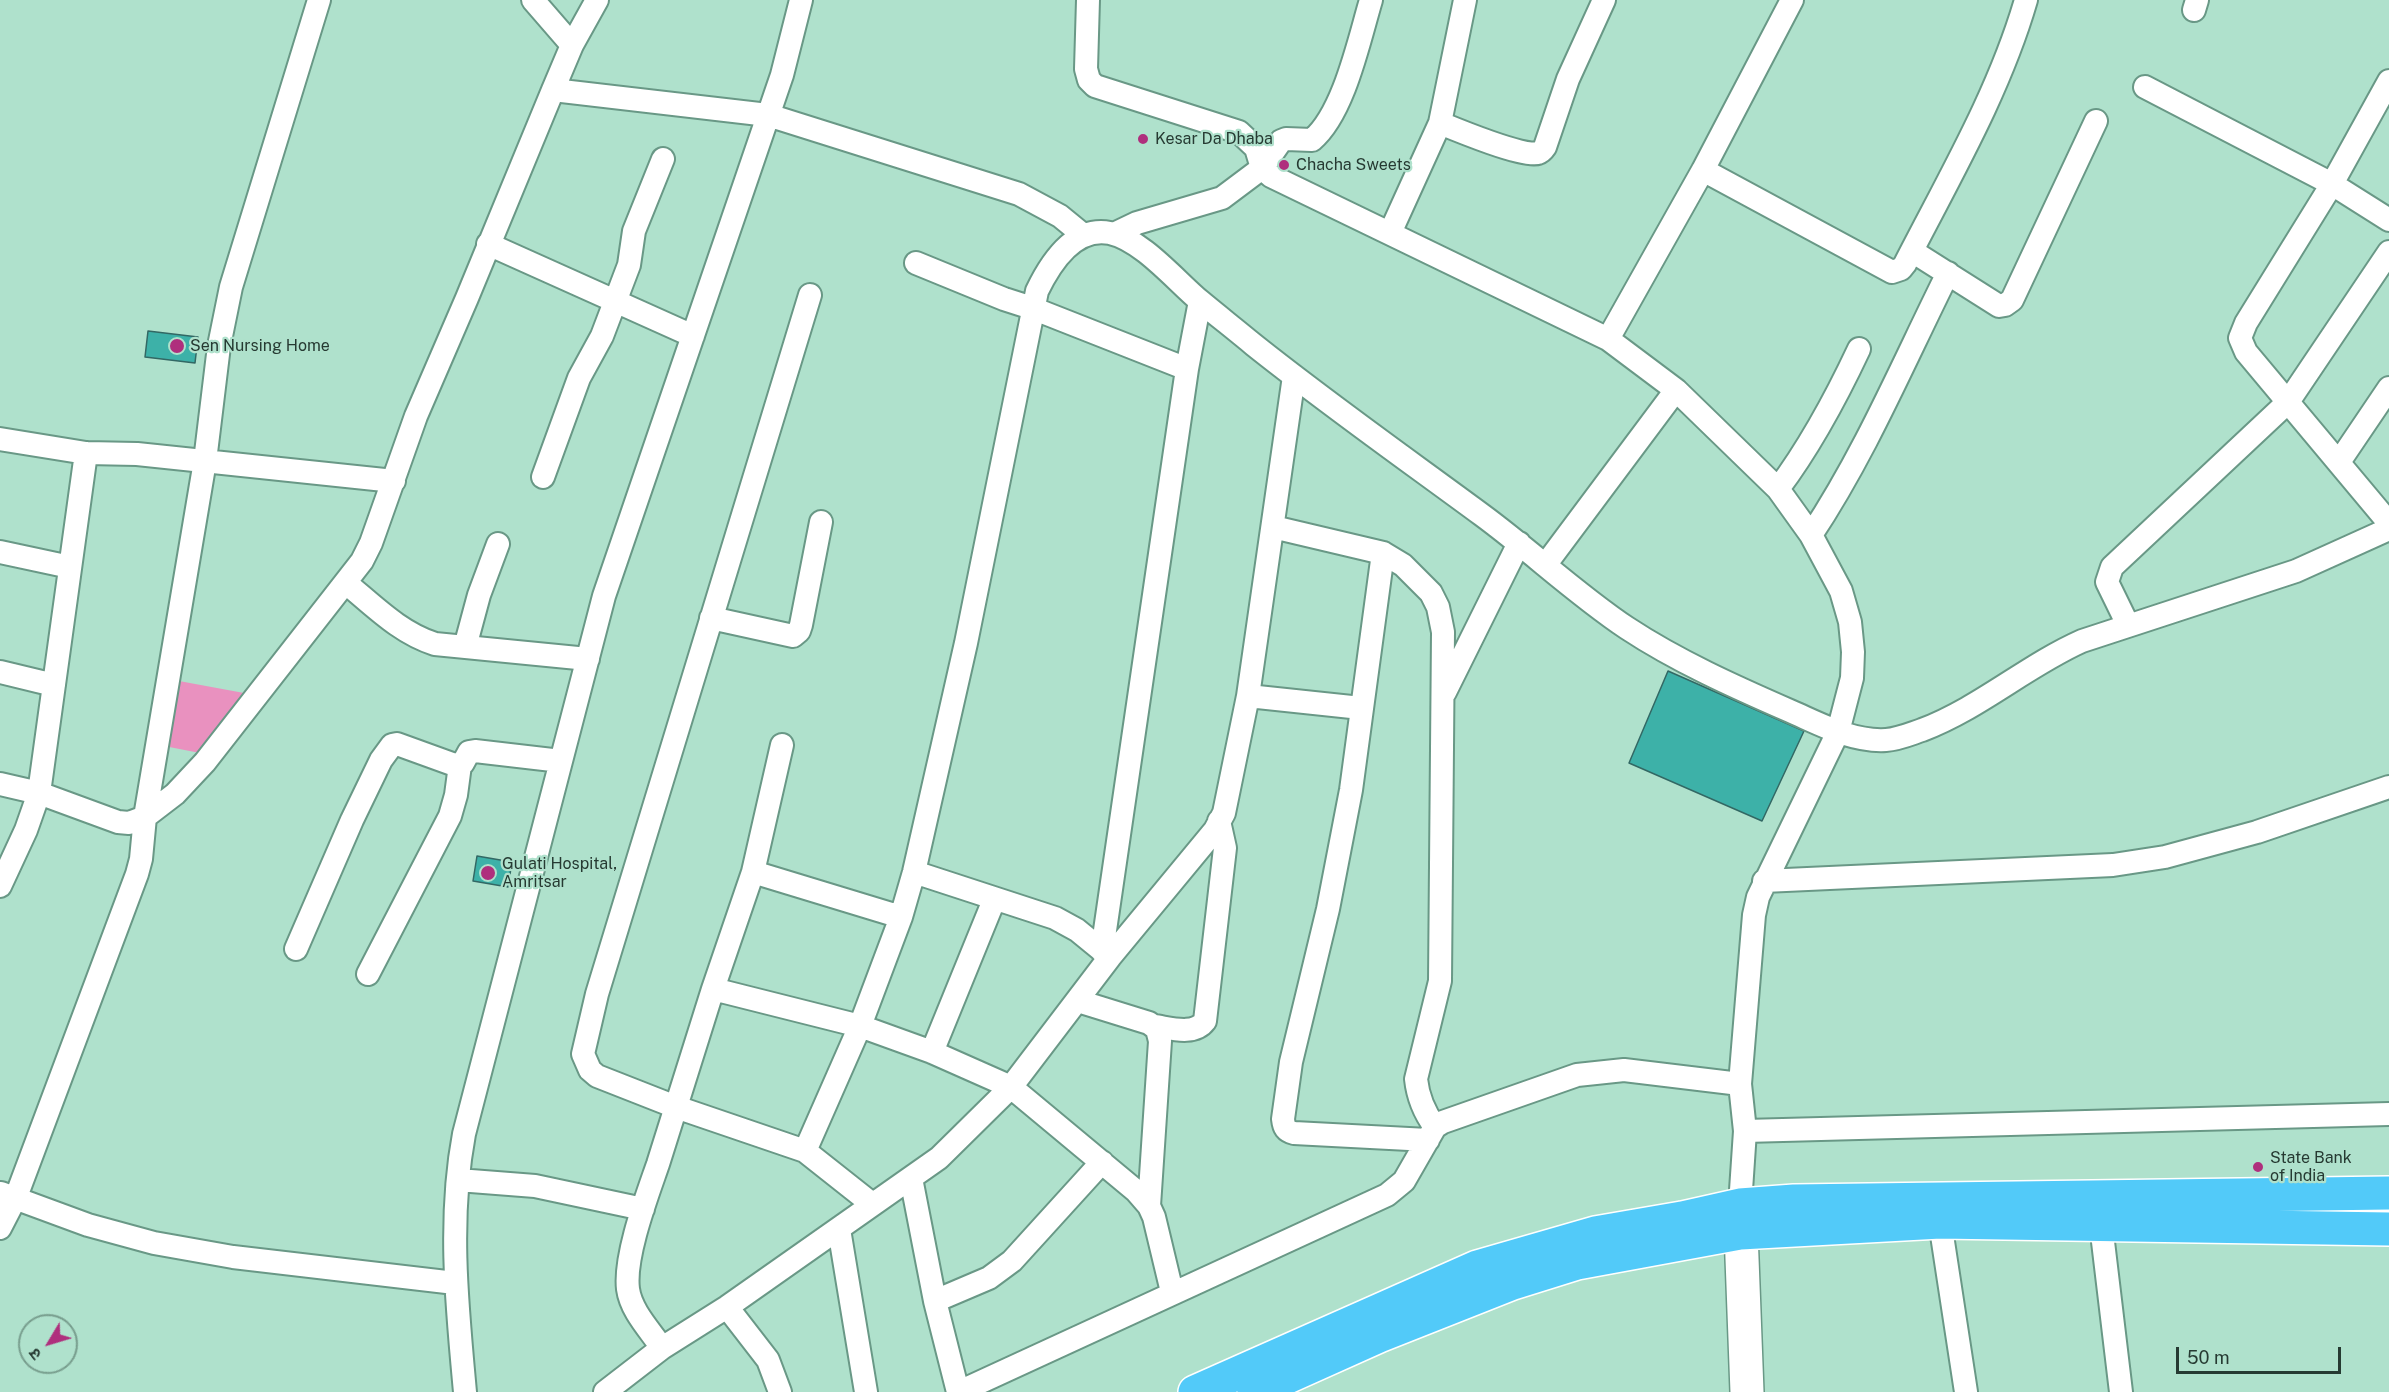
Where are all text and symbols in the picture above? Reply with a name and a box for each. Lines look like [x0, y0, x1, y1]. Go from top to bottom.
place label: Kesar Da Dhaba [1155, 129, 1273, 149]
marker: Kesar Da Dhaba [1136, 132, 1150, 146]
place label: Chacha Sweets [1296, 155, 1411, 175]
marker: Chacha Sweets [1277, 158, 1291, 172]
place label: Sen Nursing Home [190, 336, 330, 356]
marker: Sen Nursing Home [168, 337, 186, 355]
place label: Gulati Hospital, Amritsar [502, 854, 617, 892]
marker: Gulati Hospital, Amritsar [479, 864, 497, 882]
place label: State Bank of India [2270, 1148, 2352, 1186]
marker: State Bank of India [2251, 1160, 2265, 1174]
north arrow [18, 1314, 78, 1374]
scale bar [2179, 1335, 2344, 1373]
text: उ [25, 1345, 45, 1364]
text: 50 m [2187, 1347, 2230, 1368]

